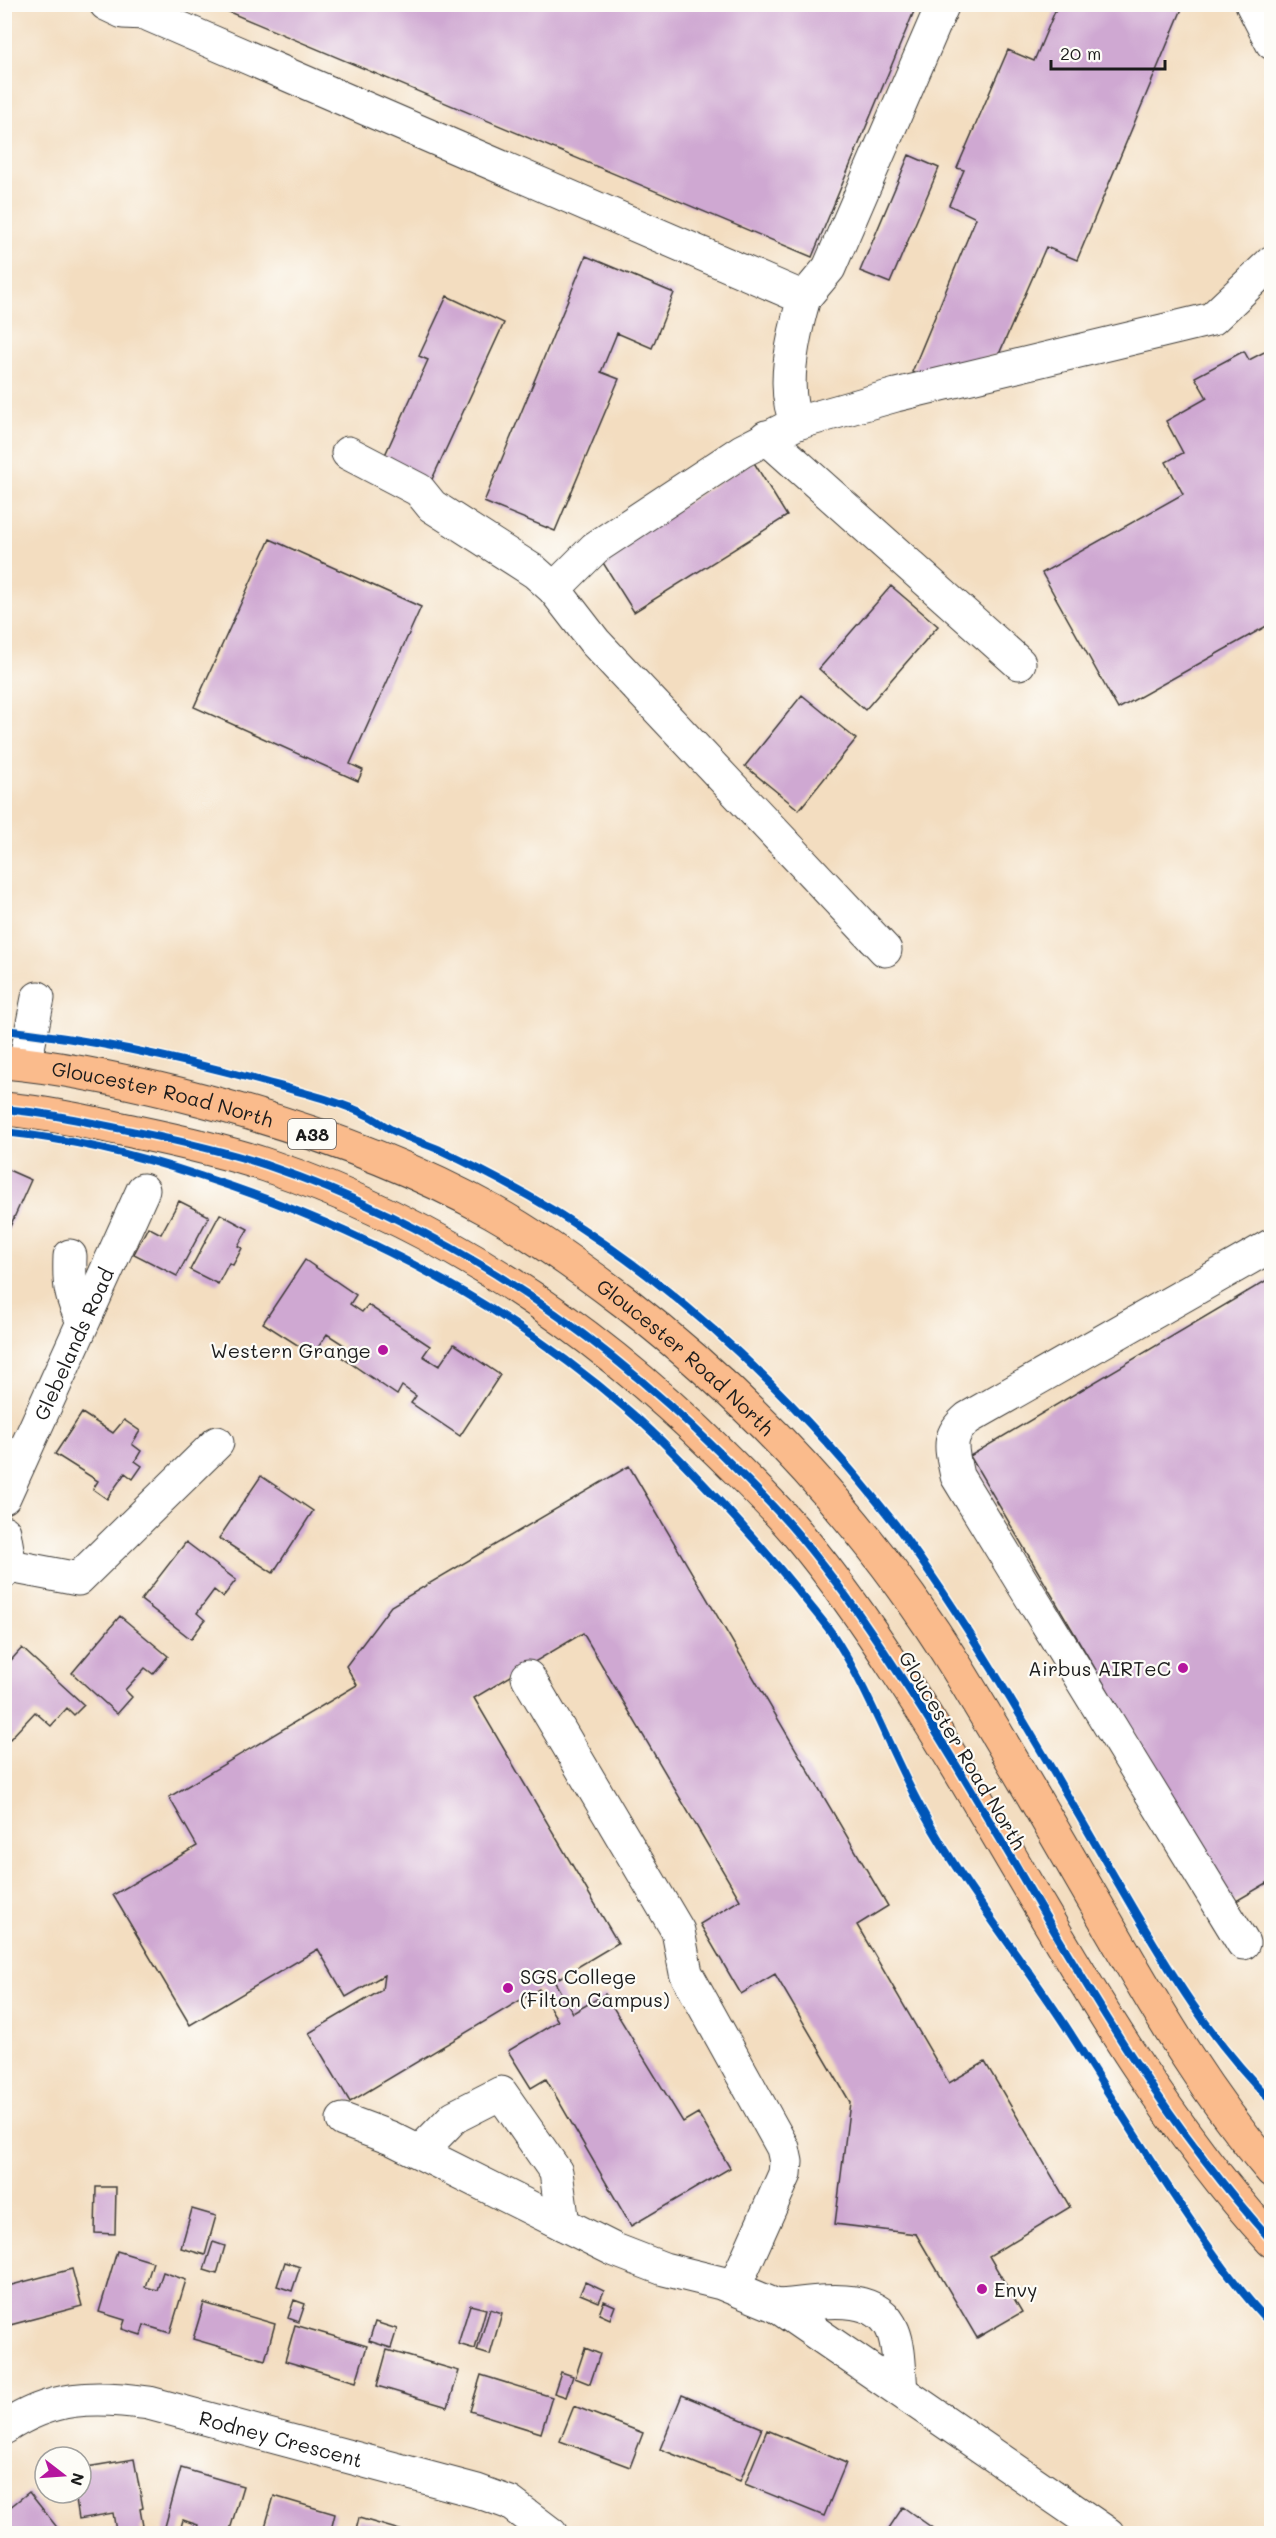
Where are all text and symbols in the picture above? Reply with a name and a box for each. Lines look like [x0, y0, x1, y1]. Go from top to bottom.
scale bar [1051, 33, 1165, 71]
text: 20 m [1060, 41, 1101, 65]
street label: Gloucester Road North [50, 1055, 277, 1133]
road number: A38 [288, 1119, 336, 1149]
street label: Glebelands Road [27, 1264, 119, 1424]
street label: Gloucester Road North [592, 1272, 780, 1441]
place label: Western Grange [210, 1337, 371, 1363]
marker: Western Grange [376, 1343, 390, 1357]
street label: Gloucester Road North [893, 1646, 1033, 1854]
place label: Airbus AIRTeC [1028, 1655, 1171, 1681]
marker: Airbus AIRTeC [1176, 1661, 1190, 1675]
place label: SGS College (Filton Campus) [520, 1963, 670, 2012]
marker: SGS College (Filton Campus) [501, 1981, 515, 1995]
place label: Envy [994, 2276, 1038, 2302]
marker: Envy [975, 2282, 989, 2296]
street label: Rodney Crescent [197, 2404, 366, 2473]
north arrow [33, 2445, 93, 2505]
text: N [66, 2471, 90, 2488]

